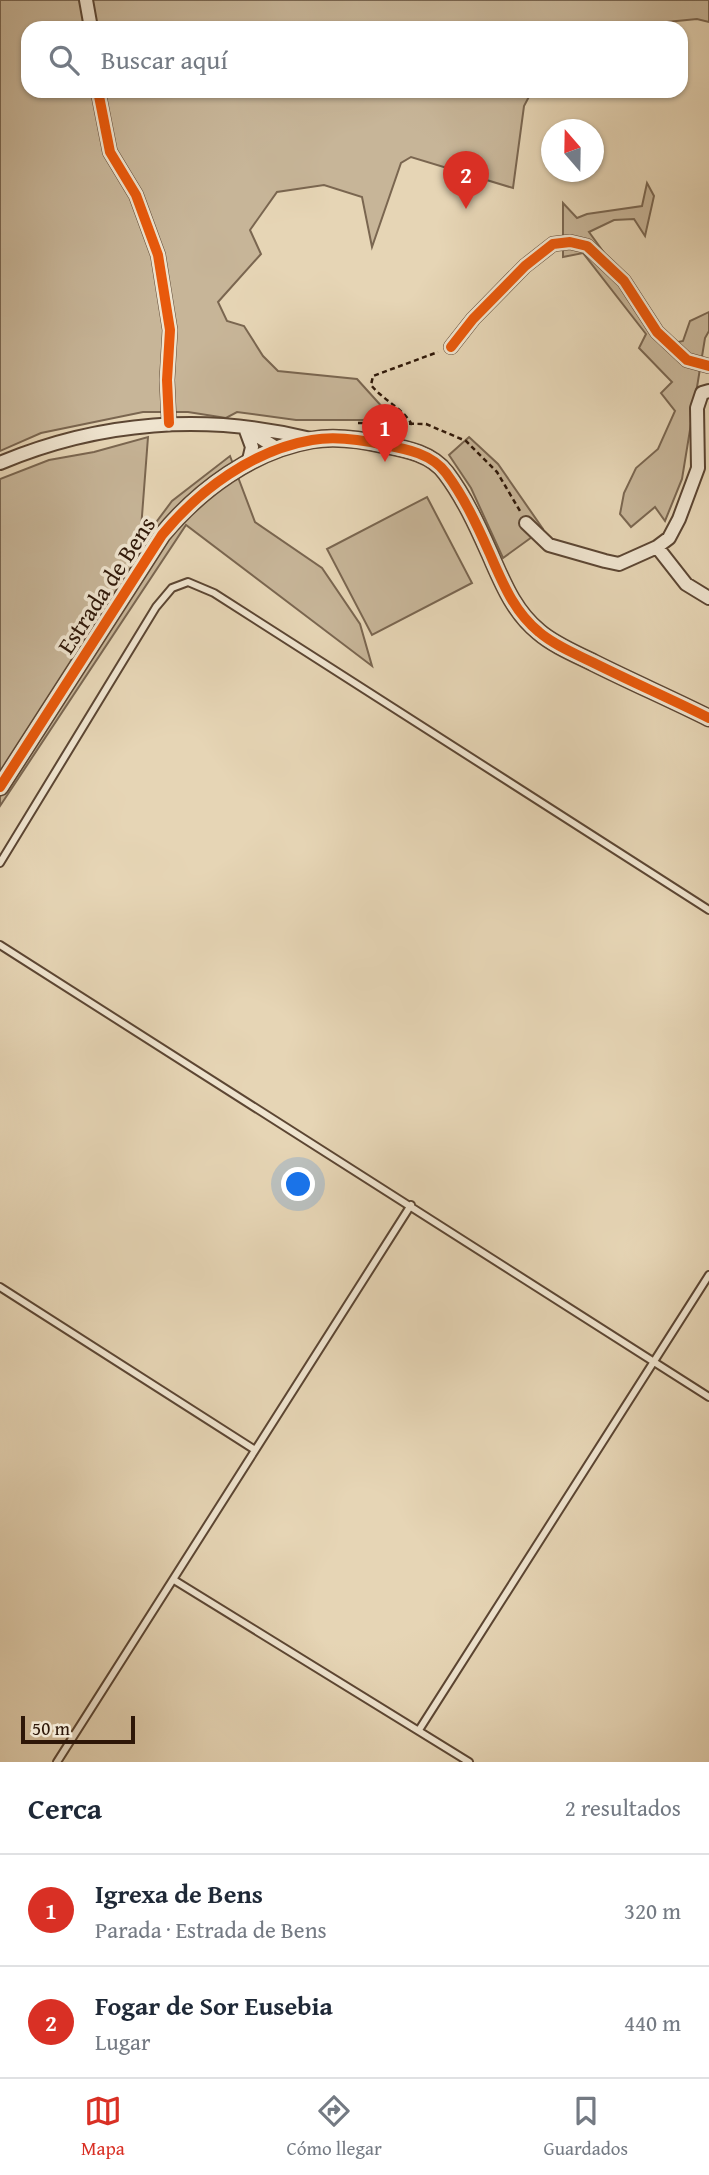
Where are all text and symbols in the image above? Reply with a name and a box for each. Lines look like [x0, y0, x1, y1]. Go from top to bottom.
search box [21, 21, 688, 98]
text: Buscar aquí [101, 40, 228, 79]
icon: search [45, 41, 83, 79]
north arrow [541, 119, 604, 182]
pin: 2 [443, 151, 489, 209]
pin: 1 [362, 404, 408, 462]
street label: Estrada de Bens [48, 509, 164, 661]
your location [281, 1167, 315, 1201]
scale bar [21, 1713, 135, 1745]
text: 50 m [32, 1714, 70, 1742]
text: Cerca [28, 1786, 102, 1830]
text: 2 resultados [565, 1791, 681, 1824]
text: Igrexa de Bens [95, 1874, 263, 1913]
text: 1 [45, 1894, 57, 1927]
text: 320 m [624, 1894, 681, 1927]
text: Parada · Estrada de Bens [95, 1913, 327, 1946]
text: Fogar de Sor Eusebia [95, 1986, 333, 2025]
text: 2 [45, 2006, 57, 2039]
text: 440 m [624, 2006, 681, 2039]
text: Lugar [95, 2025, 150, 2058]
tab: Mapa [81, 2092, 125, 2162]
tab: Cómo llegar [286, 2092, 382, 2162]
tab: Guardados [543, 2092, 628, 2162]

